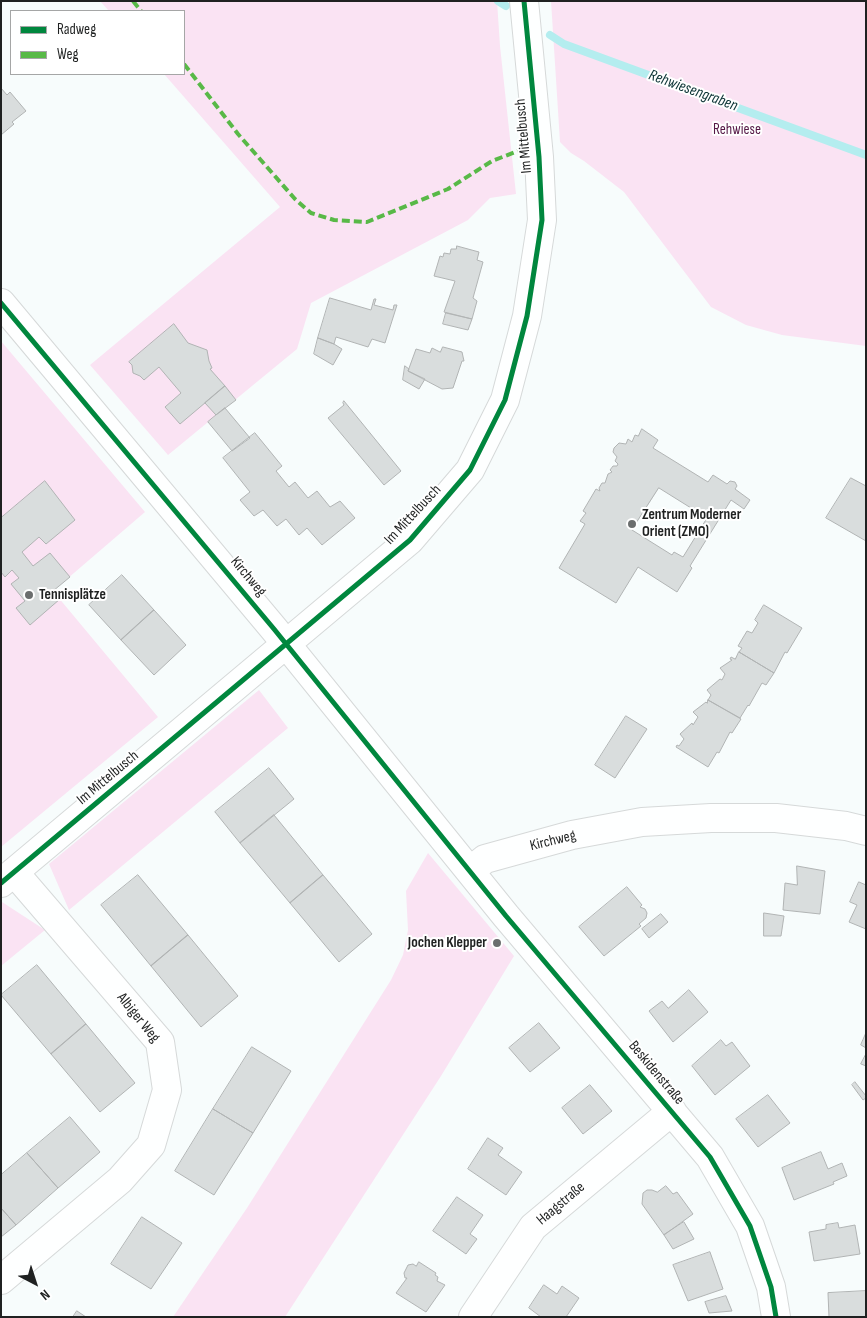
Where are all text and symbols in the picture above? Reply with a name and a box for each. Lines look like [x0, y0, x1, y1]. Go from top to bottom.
legend [10, 10, 185, 75]
text: Radweg [57, 20, 96, 39]
text: Weg [57, 45, 79, 64]
water label: Rehwiesengraben [646, 66, 740, 116]
street label: Im Mittelbusch [512, 98, 536, 174]
park label: Rehwiese [713, 121, 761, 139]
street label: Im Mittelbusch [381, 481, 445, 549]
place label: Zentrum Moderner Orient (ZMO) [642, 506, 741, 541]
marker: Zentrum Moderner Orient (ZMO) [626, 518, 638, 530]
street label: Kirchweg [226, 553, 270, 601]
place label: Tennisplätze [39, 586, 106, 604]
marker: Tennisplätze [23, 589, 35, 601]
street label: Im Mittelbusch [74, 747, 142, 809]
street label: Kirchweg [528, 827, 578, 855]
place label: Jochen Klepper [408, 934, 487, 952]
marker: Jochen Klepper [491, 937, 503, 949]
street label: Albiger Weg [113, 990, 163, 1046]
street label: Beskidenstraße [624, 1038, 688, 1108]
street label: Haagstraße [533, 1179, 589, 1229]
north arrow [10, 1258, 60, 1308]
text: N [37, 1286, 53, 1304]

